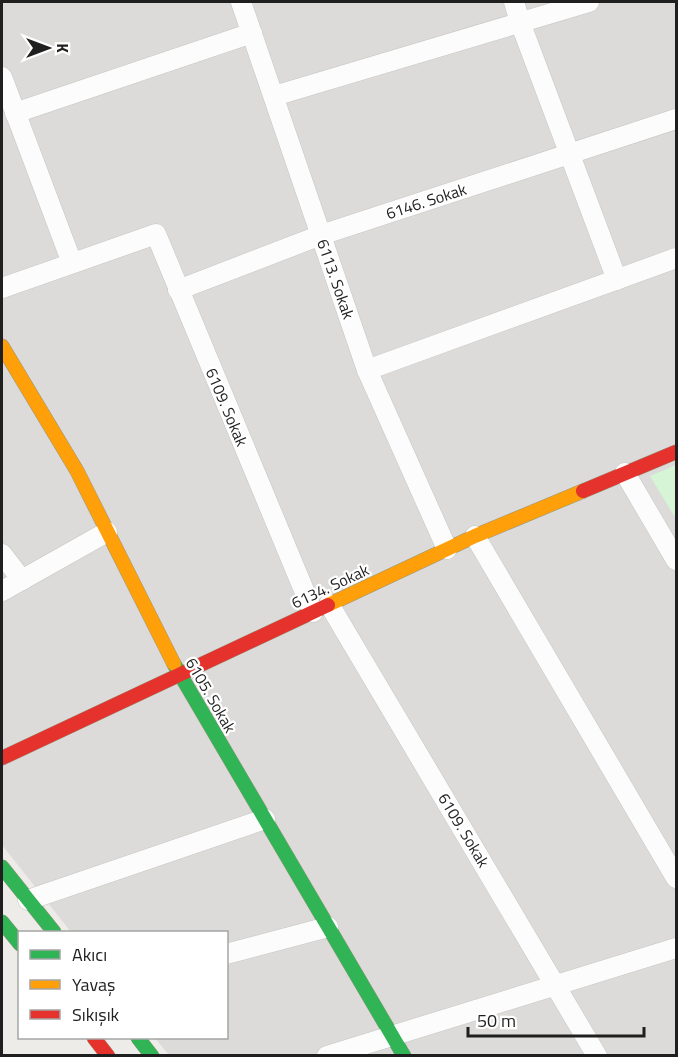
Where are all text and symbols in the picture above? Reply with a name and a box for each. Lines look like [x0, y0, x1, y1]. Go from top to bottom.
north arrow [18, 18, 78, 78]
text: K [51, 43, 75, 53]
street label: 6146. Sokak [383, 177, 470, 225]
street label: 6113. Sokak [311, 236, 361, 323]
street label: 6109. Sokak [200, 364, 254, 450]
street label: 6134. Sokak [287, 557, 373, 614]
street label: 6105. Sokak [180, 653, 242, 737]
street label: 6109. Sokak [432, 788, 496, 872]
legend [18, 931, 228, 1039]
text: Akıcı [72, 941, 107, 968]
text: Yavaş [72, 971, 115, 998]
scale bar [468, 1000, 644, 1038]
text: Sıkışık [72, 1001, 120, 1028]
text: 50 m [477, 1007, 516, 1034]

